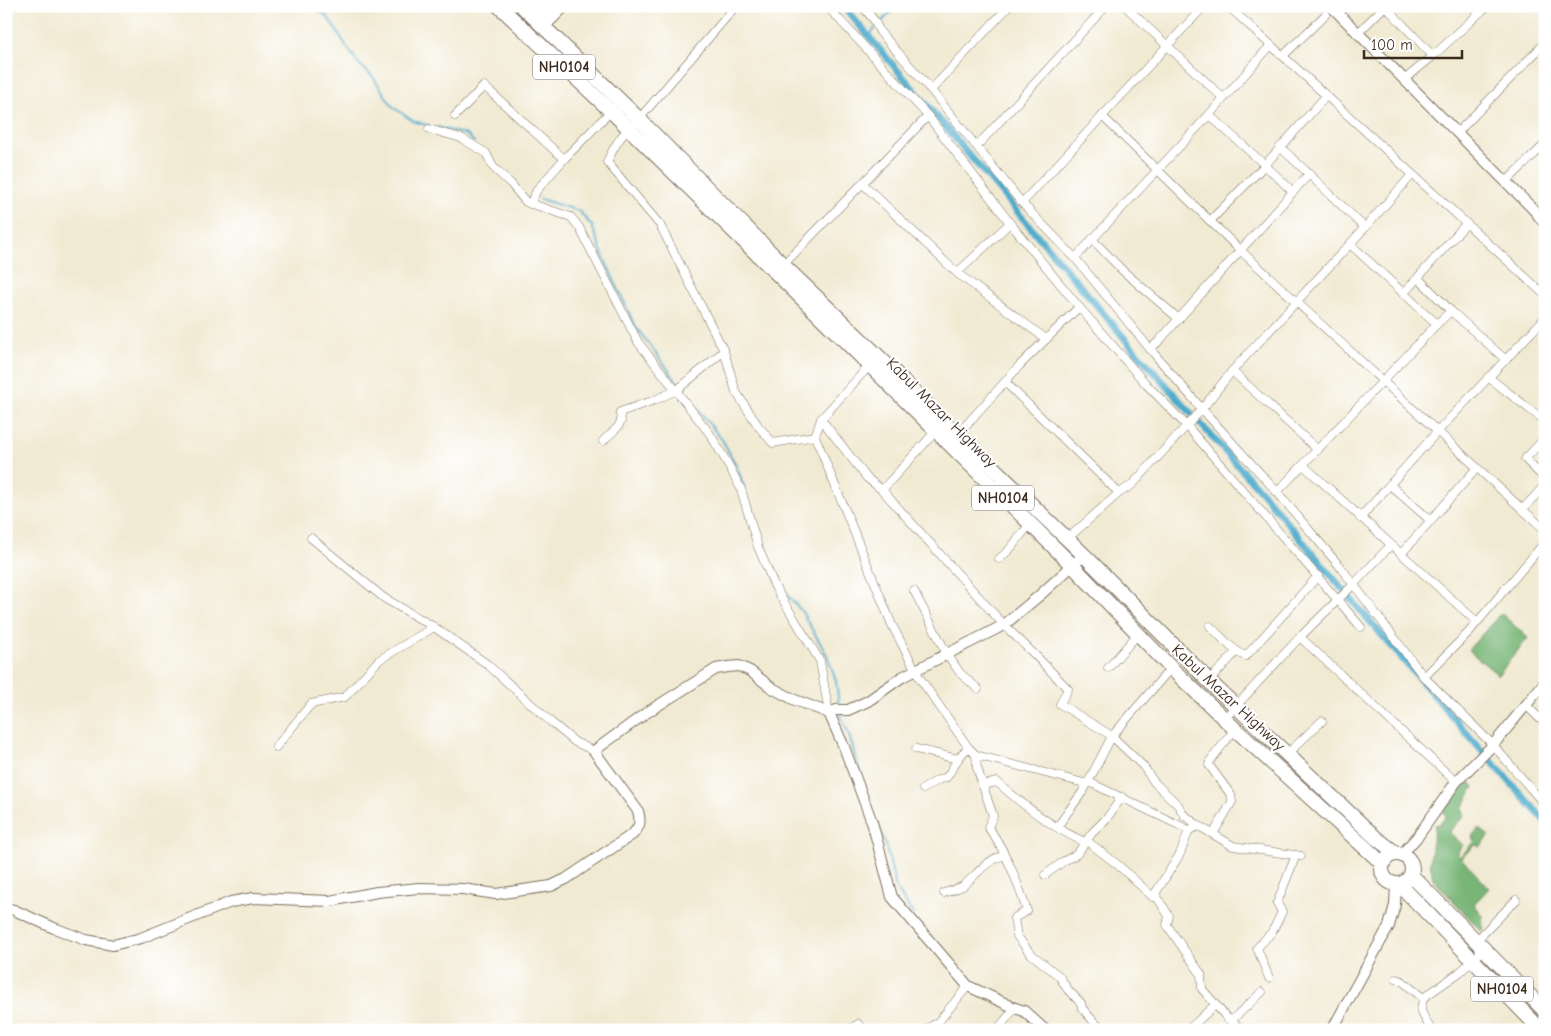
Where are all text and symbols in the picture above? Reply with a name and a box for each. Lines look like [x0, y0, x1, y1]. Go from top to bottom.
scale bar [1364, 28, 1461, 60]
text: 100 m [1371, 36, 1413, 54]
road number: NH0104 [533, 54, 595, 80]
street label: Kabul Mazar Highway [883, 354, 1001, 472]
road number: NH0104 [972, 486, 1034, 510]
street label: Kabul Mazar Highway [1168, 641, 1289, 755]
road number: NH0104 [1471, 976, 1533, 1002]

